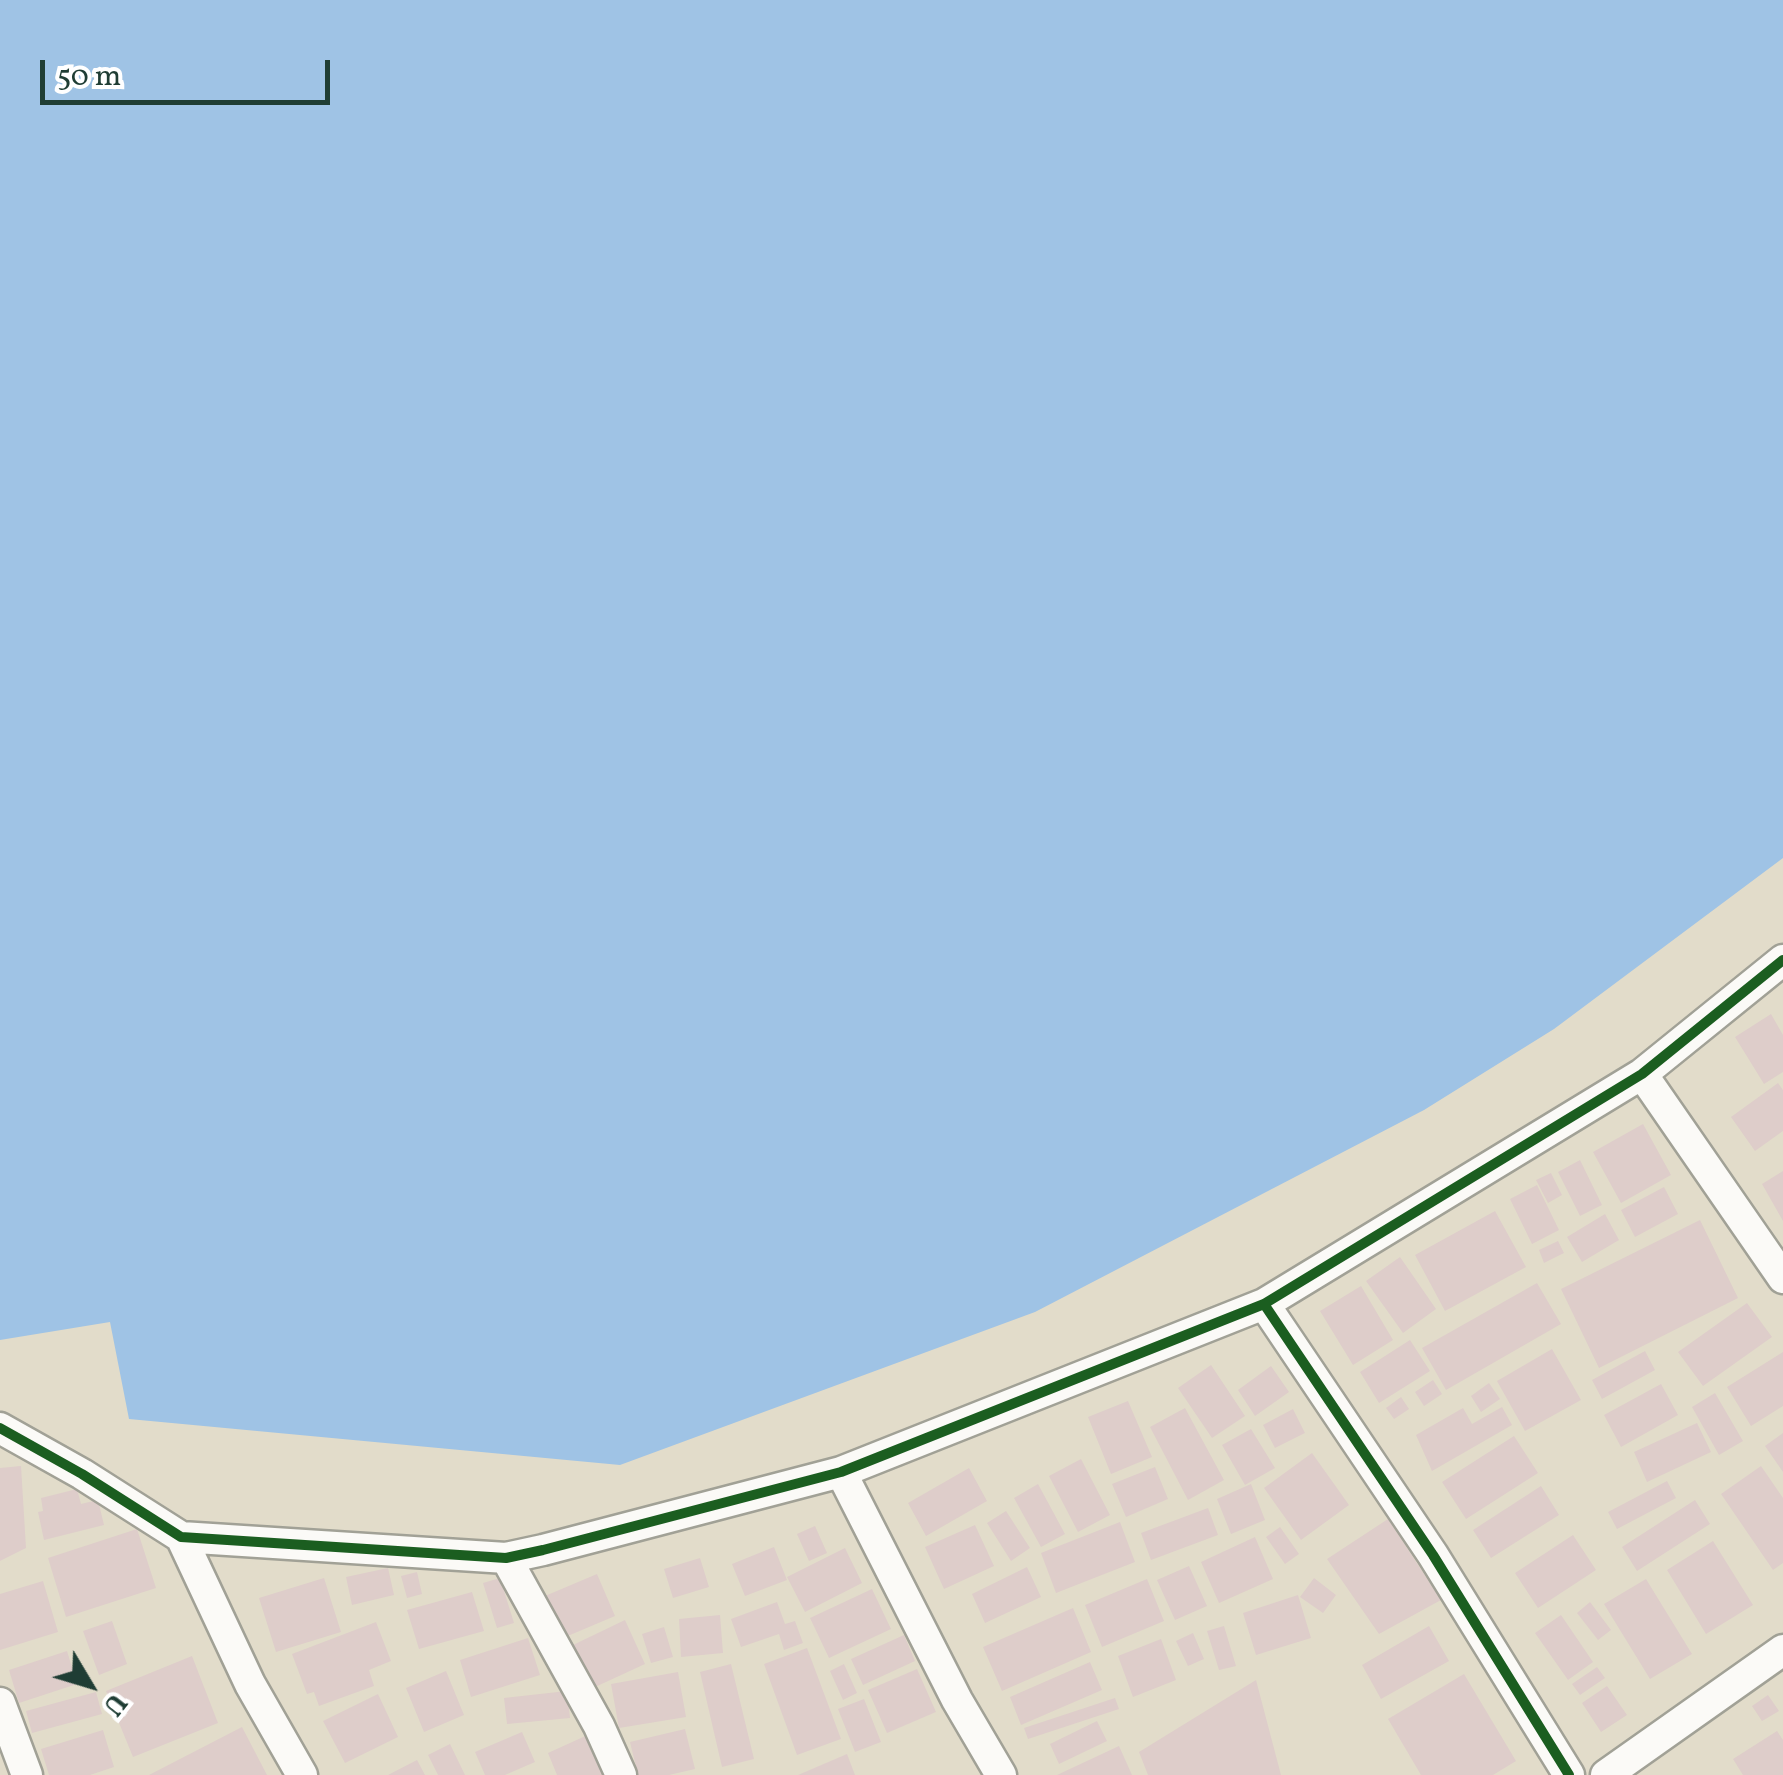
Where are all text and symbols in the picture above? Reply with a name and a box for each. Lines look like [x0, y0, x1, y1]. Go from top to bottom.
scale bar [45, 40, 335, 102]
text: 50 m [57, 56, 121, 98]
north arrow [40, 1635, 140, 1735]
text: U [93, 1684, 135, 1723]

